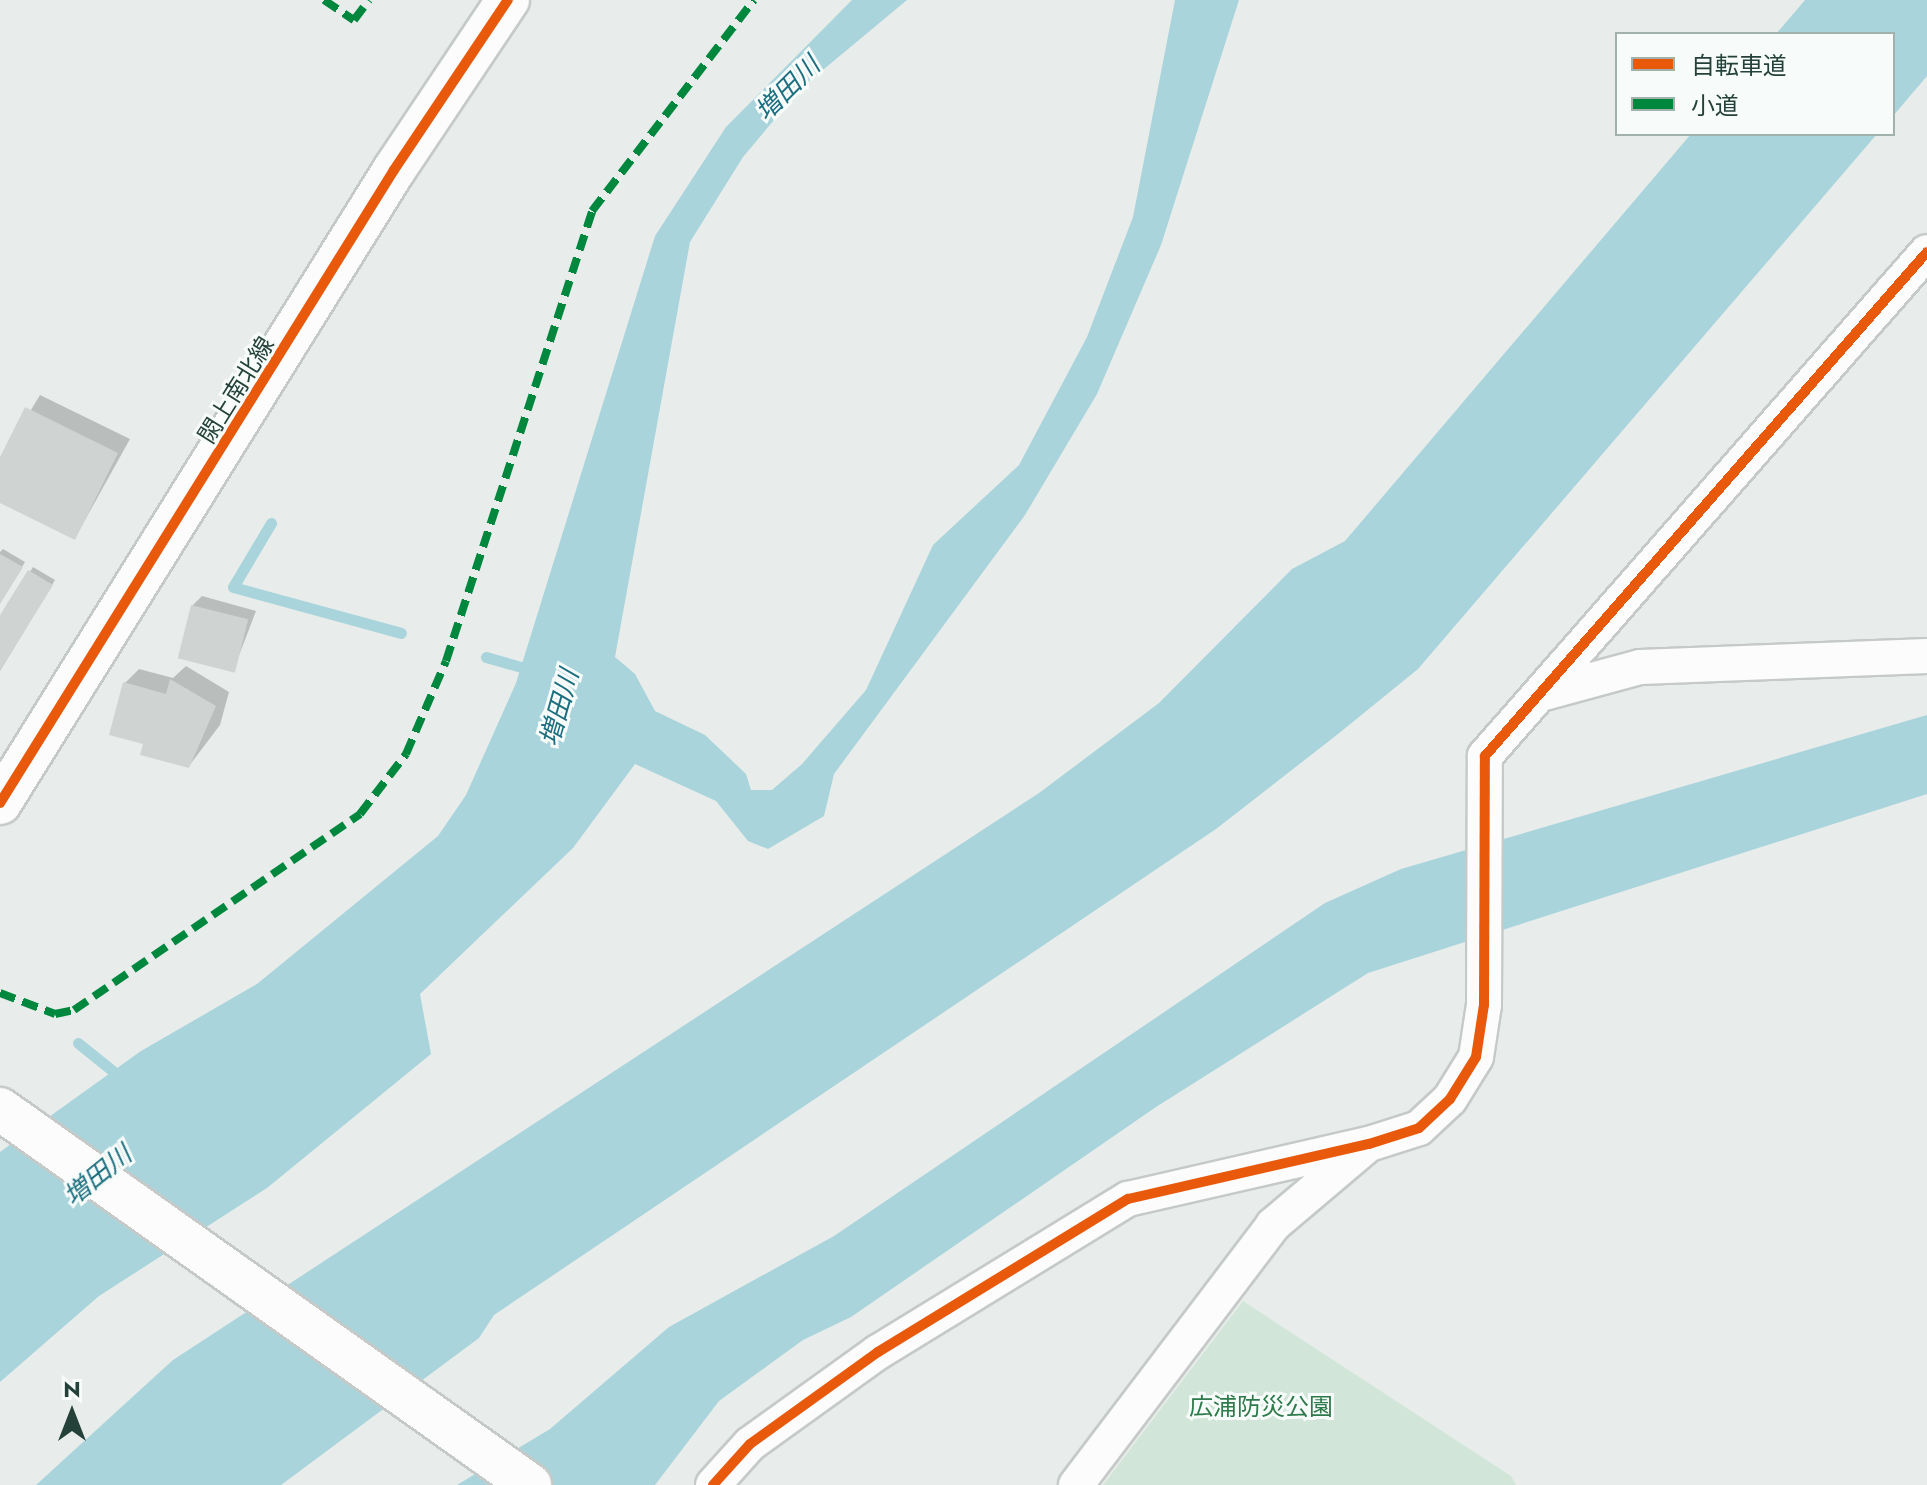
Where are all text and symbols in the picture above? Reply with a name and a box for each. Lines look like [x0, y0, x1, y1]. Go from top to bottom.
legend [1615, 32, 1895, 136]
text: 自転車道 [1691, 48, 1787, 83]
water label: 増田川 [749, 50, 827, 128]
text: 小道 [1691, 88, 1739, 123]
street label: 閖上南北線 [192, 331, 280, 449]
water label: 増田川 [534, 666, 586, 750]
water label: 増田川 [58, 1139, 138, 1213]
north arrow [32, 1373, 112, 1453]
text: N [63, 1373, 81, 1405]
park label: 広浦防災公園 [1189, 1393, 1333, 1421]

